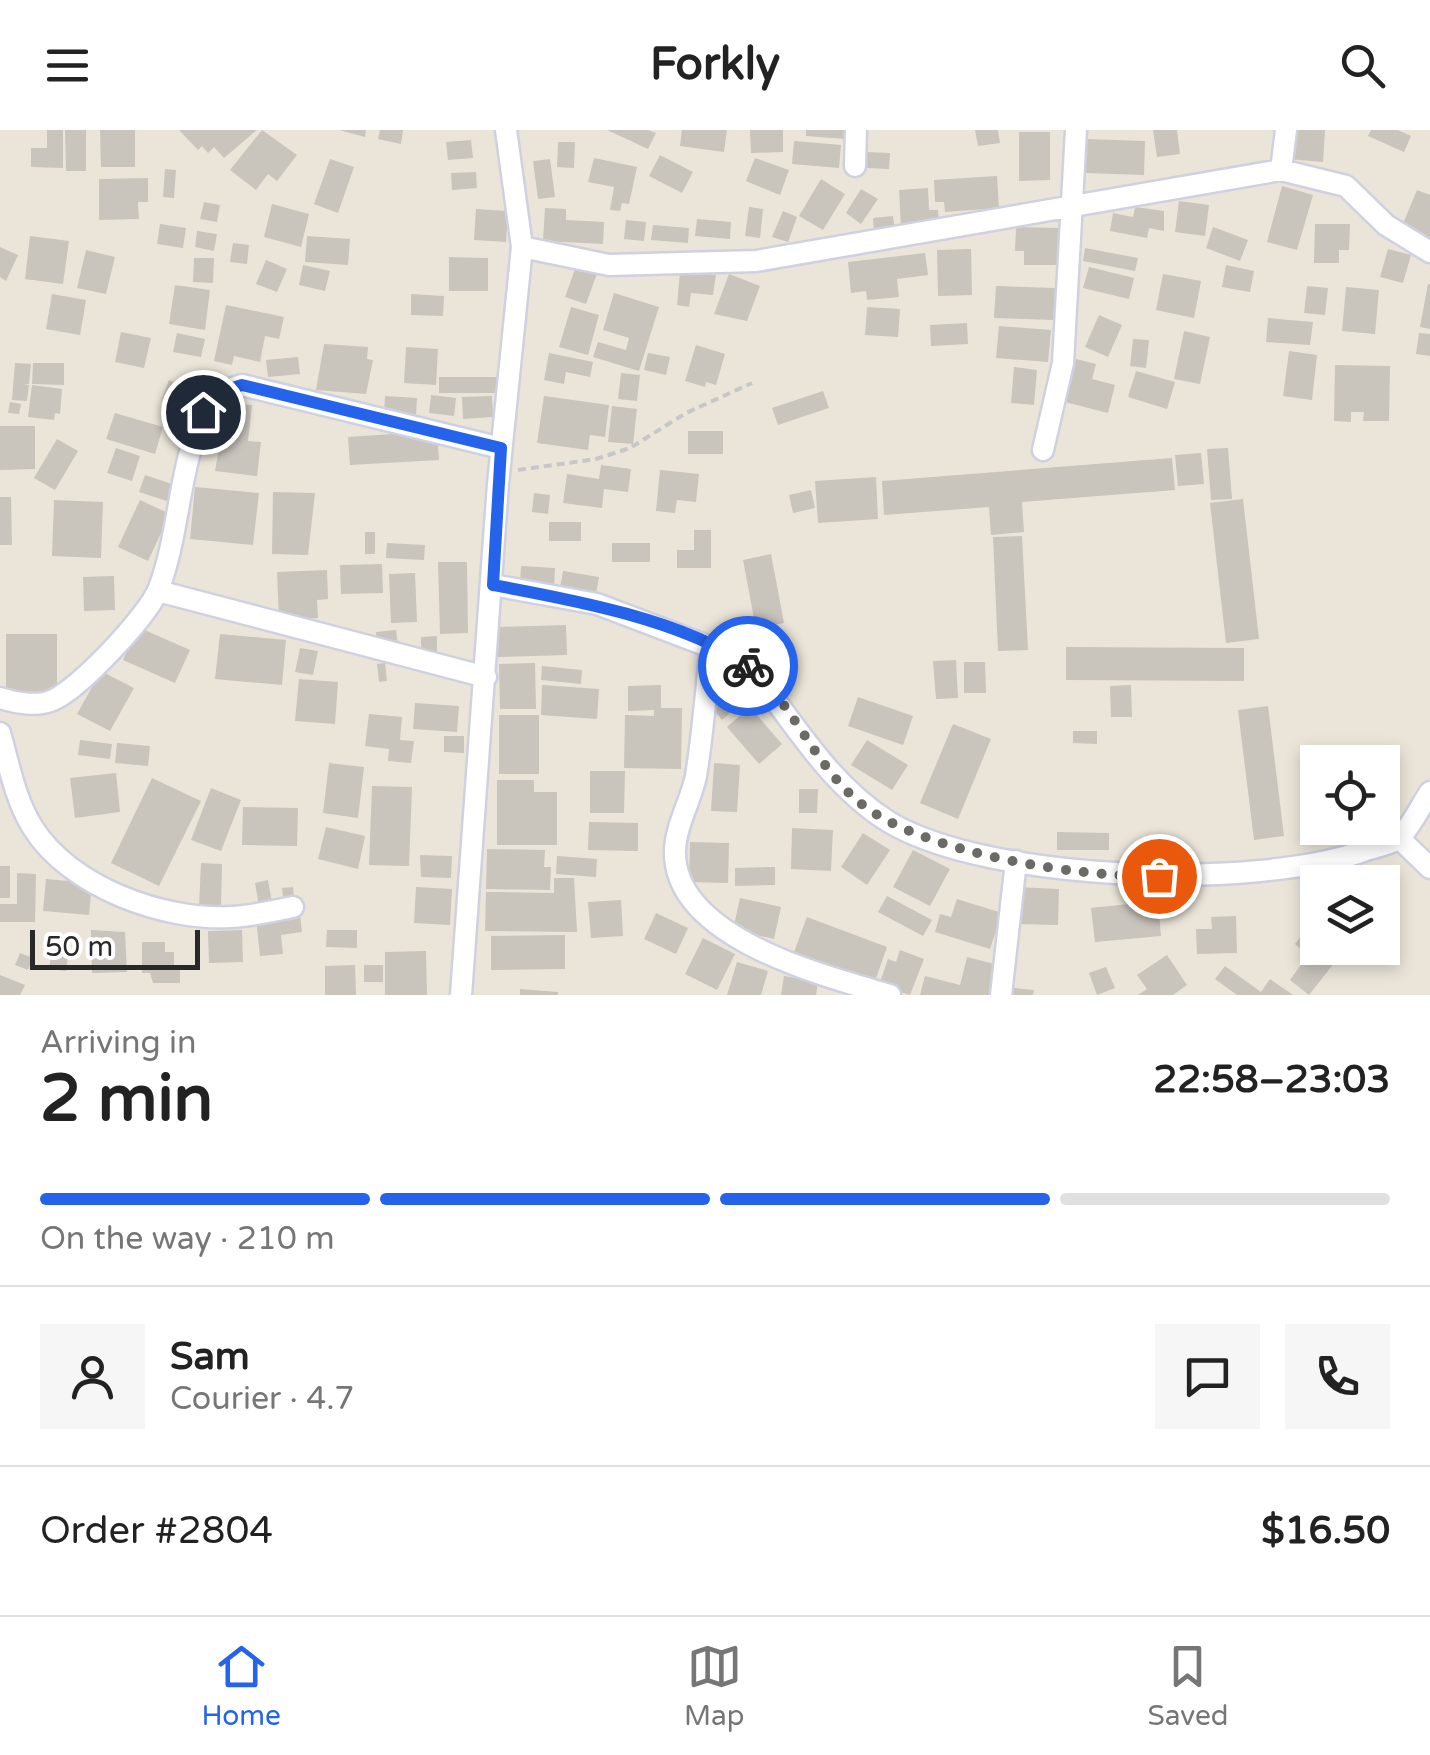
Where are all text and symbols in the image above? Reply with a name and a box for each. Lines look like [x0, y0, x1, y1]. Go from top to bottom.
icon: menu [40, 38, 95, 93]
text: Forkly [650, 38, 780, 92]
icon: search [1335, 38, 1390, 93]
pin [161, 370, 246, 455]
icon: home [176, 385, 231, 440]
courier [698, 616, 798, 716]
icon: bike [721, 639, 776, 694]
map controls [1300, 745, 1400, 965]
button: locate [1300, 745, 1400, 845]
pin [1117, 834, 1202, 919]
icon: bag [1132, 849, 1187, 904]
button: layers [1300, 865, 1400, 965]
scale bar [30, 925, 200, 970]
text: 50 m [45, 930, 113, 964]
text: Arriving in [40, 1024, 197, 1062]
text: 22:58–23:03 [1153, 1057, 1390, 1103]
text: 2 min [40, 1060, 213, 1139]
text: On the way · 210 m [40, 1220, 335, 1258]
button: person [40, 1324, 145, 1429]
button: chat [1155, 1324, 1260, 1429]
button: phone [1285, 1324, 1390, 1429]
text: Sam [170, 1334, 250, 1380]
text: Courier · 4.7 [170, 1380, 354, 1418]
text: Order #2804 [40, 1508, 273, 1554]
text: $16.50 [1261, 1508, 1390, 1554]
tab: Home [202, 1639, 281, 1733]
tab: Map [684, 1639, 744, 1733]
tab: Saved [1148, 1639, 1228, 1733]

